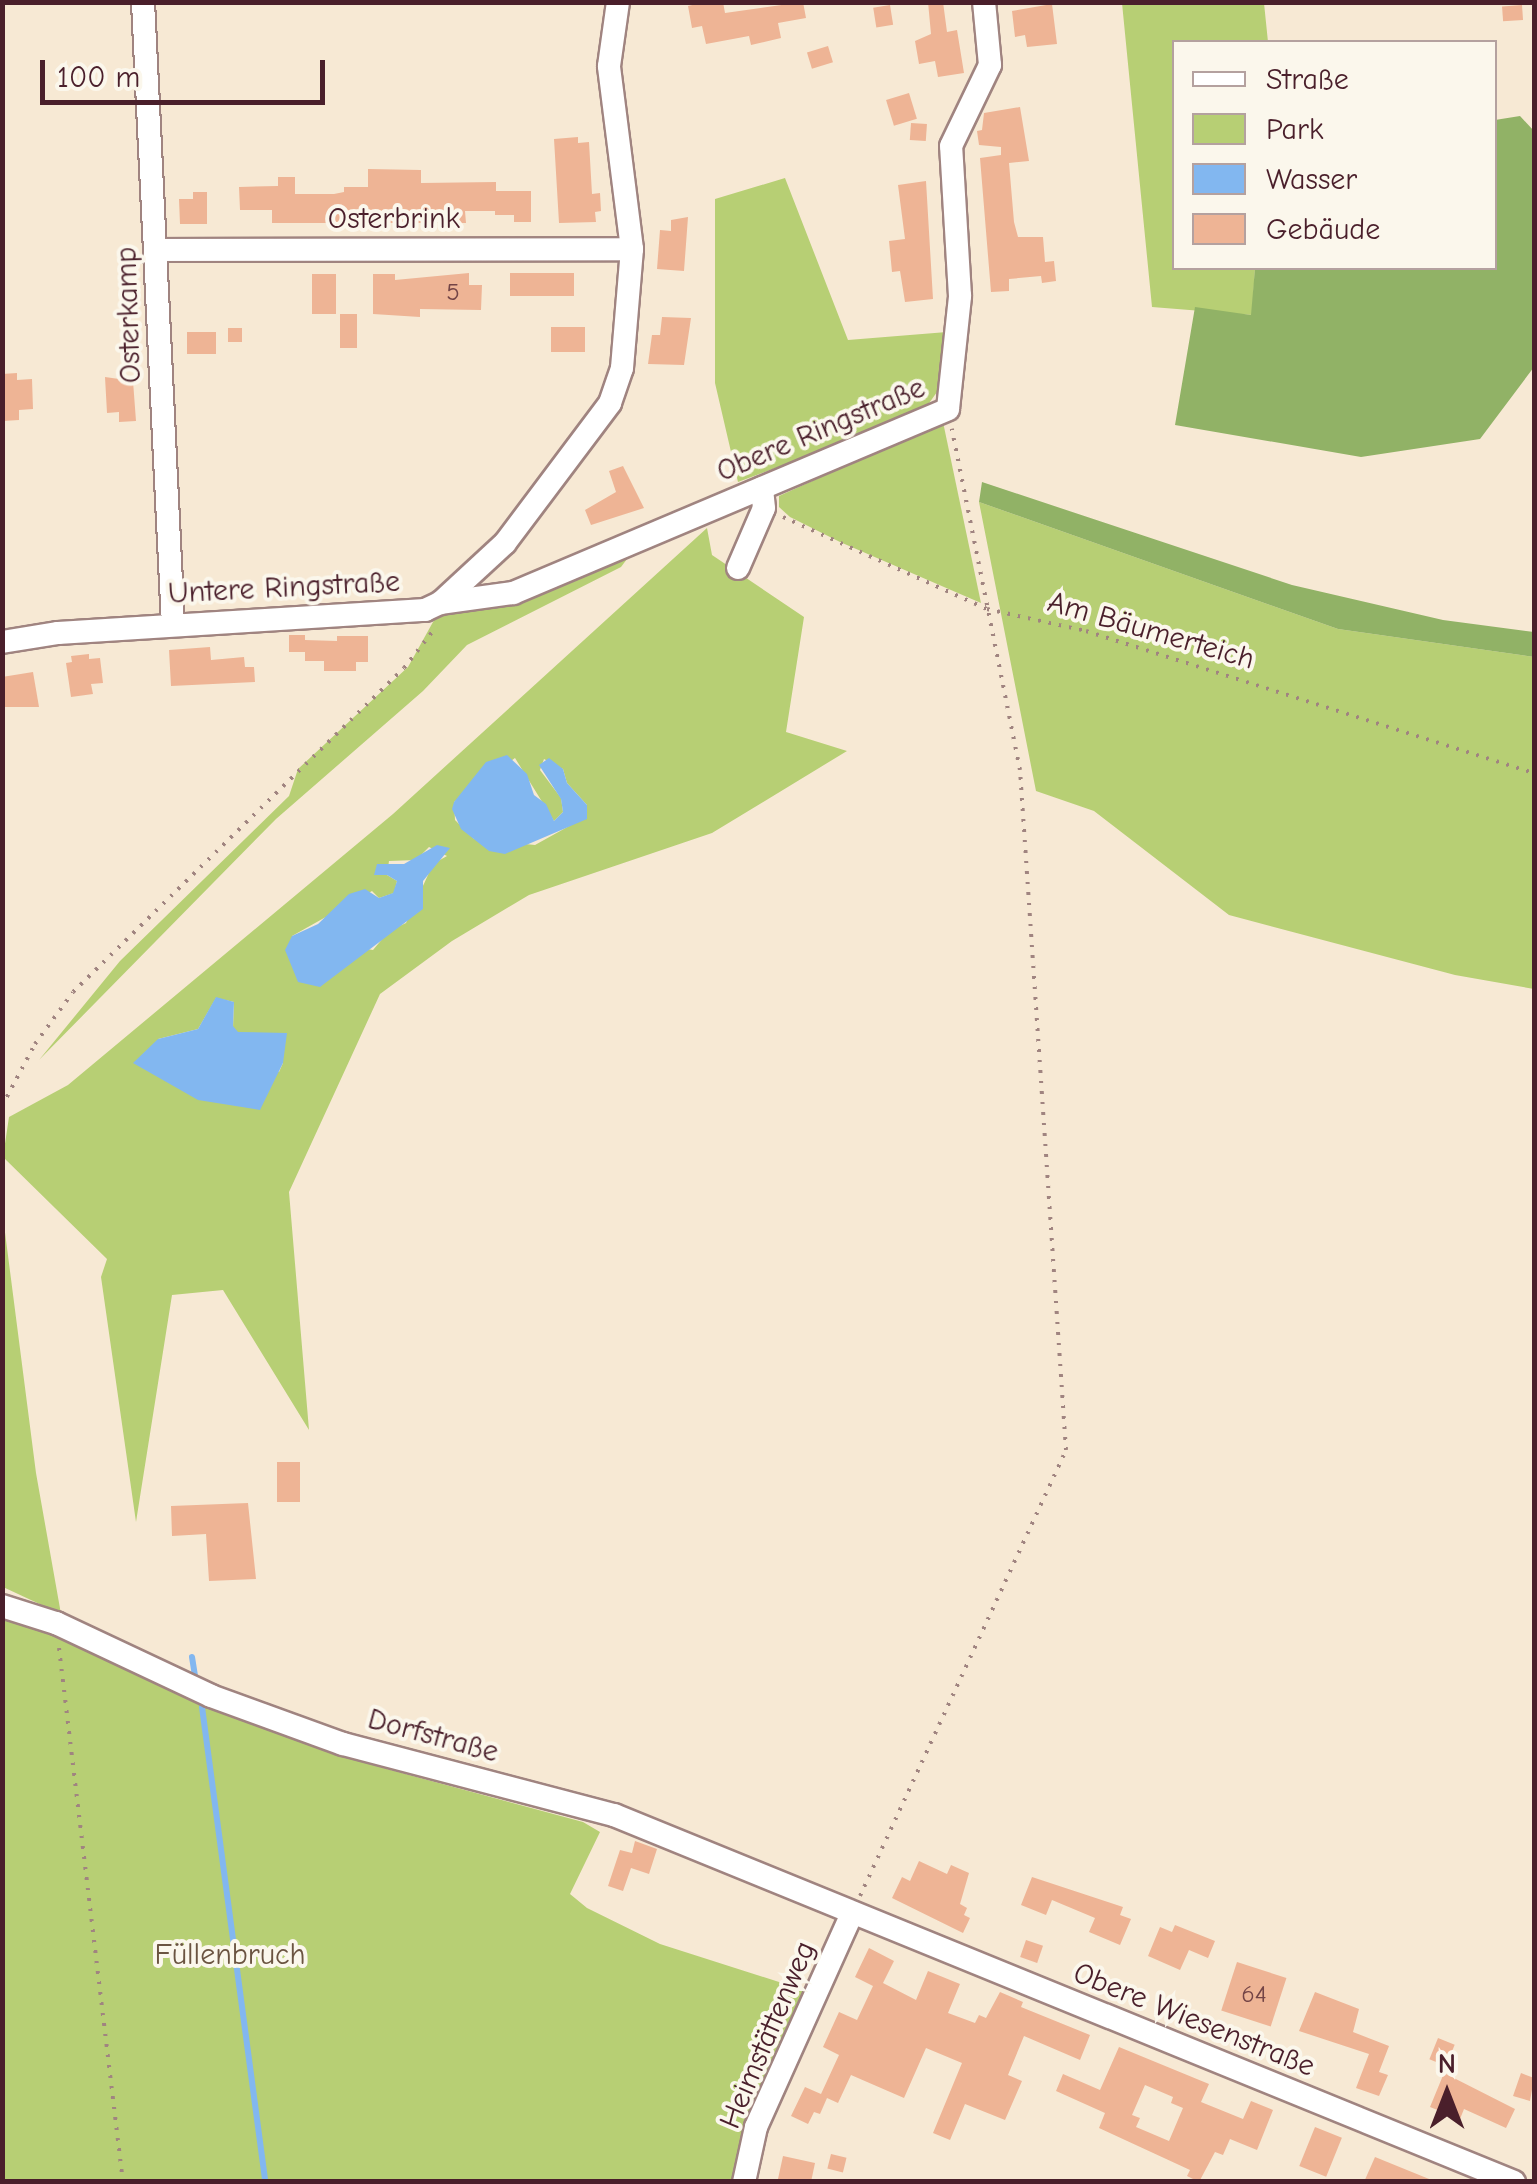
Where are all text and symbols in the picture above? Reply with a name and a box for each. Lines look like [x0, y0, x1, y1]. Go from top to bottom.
scale bar [45, 40, 330, 102]
legend [1172, 40, 1497, 270]
text: 100 m [57, 60, 140, 95]
text: Straße [1266, 62, 1349, 97]
text: Park [1266, 112, 1323, 147]
text: Wasser [1266, 162, 1357, 197]
street label: Osterbrink [328, 201, 460, 237]
text: Gebäude [1266, 212, 1380, 247]
street label: Osterkamp [109, 246, 149, 384]
house number: 5 [446, 277, 460, 307]
street label: Obere Ringstraße [712, 370, 930, 490]
street label: Untere Ringstraße [167, 564, 401, 612]
street label: Am Bäumerteich [1043, 584, 1259, 678]
street label: Dorfstraße [364, 1701, 502, 1771]
street label: Heimstättenweg [712, 1936, 824, 2134]
park label: Füllenbruch [154, 1937, 306, 1973]
street label: Obere Wiesenstraße [1068, 1955, 1320, 2085]
house number: 64 [1241, 1979, 1267, 2009]
north arrow [1397, 2044, 1497, 2144]
text: N [1438, 2048, 1456, 2080]

